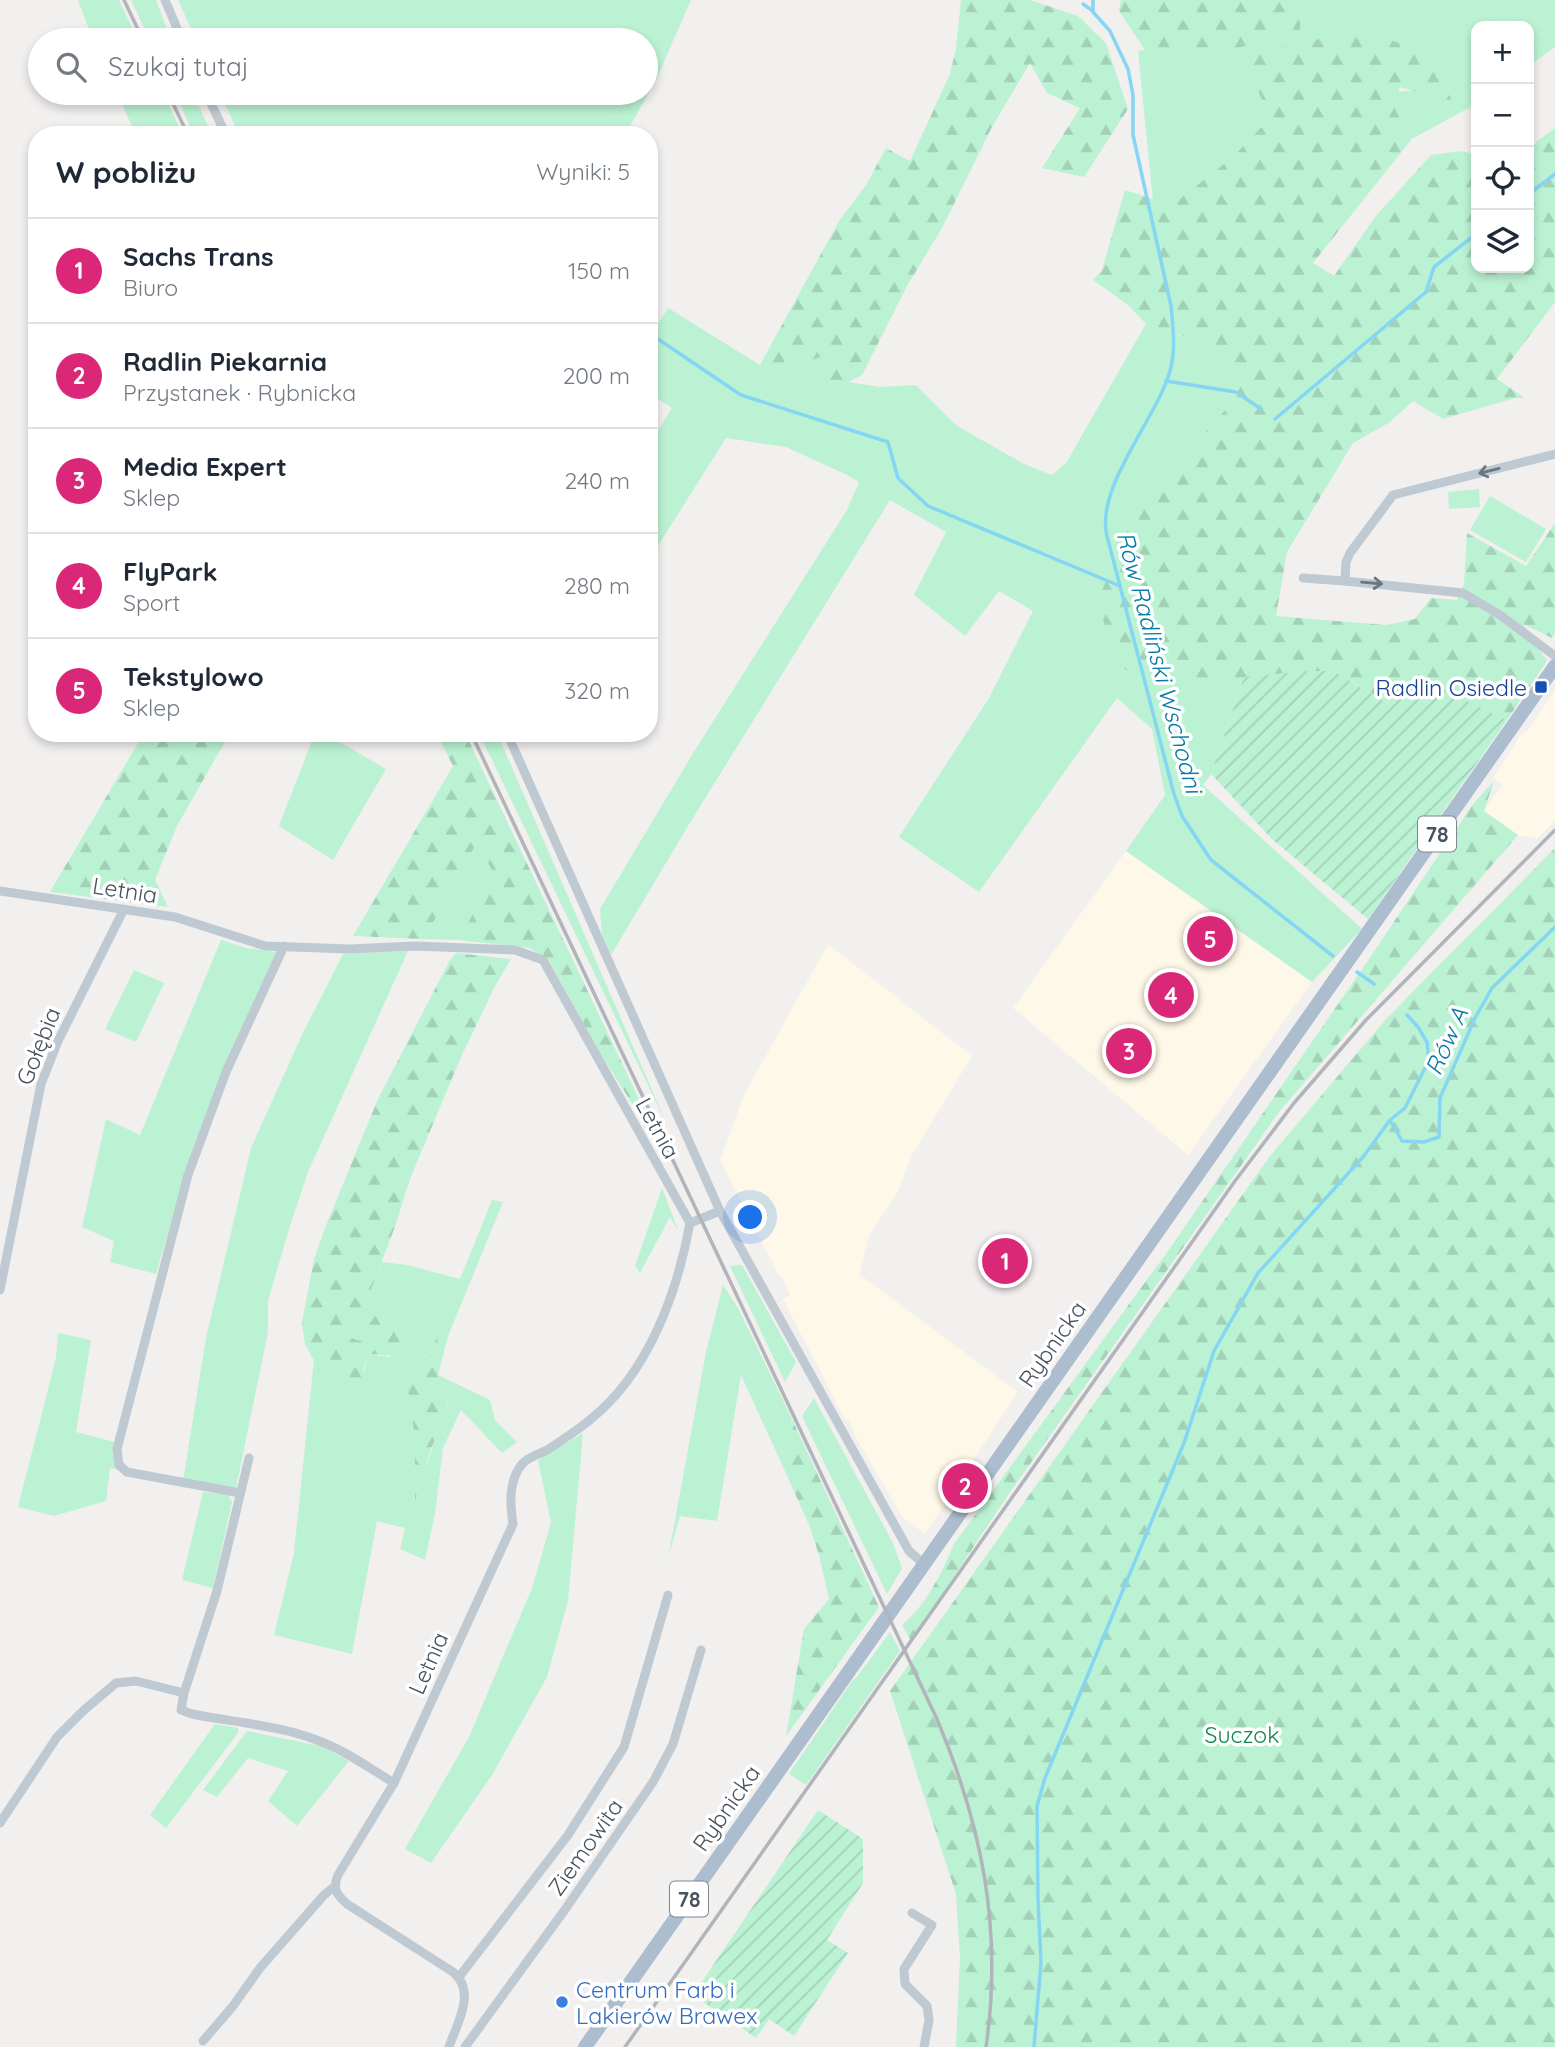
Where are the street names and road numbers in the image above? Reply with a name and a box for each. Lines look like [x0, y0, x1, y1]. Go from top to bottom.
road number: 78 [1418, 816, 1456, 852]
street label: Letnia [91, 871, 159, 909]
street label: Gołębia [9, 1003, 67, 1089]
street label: Letnia [630, 1092, 686, 1164]
street label: Rybnicka [1012, 1295, 1092, 1393]
street label: Letnia [401, 1627, 455, 1699]
street label: Rybnicka [686, 1759, 766, 1857]
street label: Ziemowita [541, 1793, 629, 1901]
road number: 78 [670, 1882, 708, 1916]

